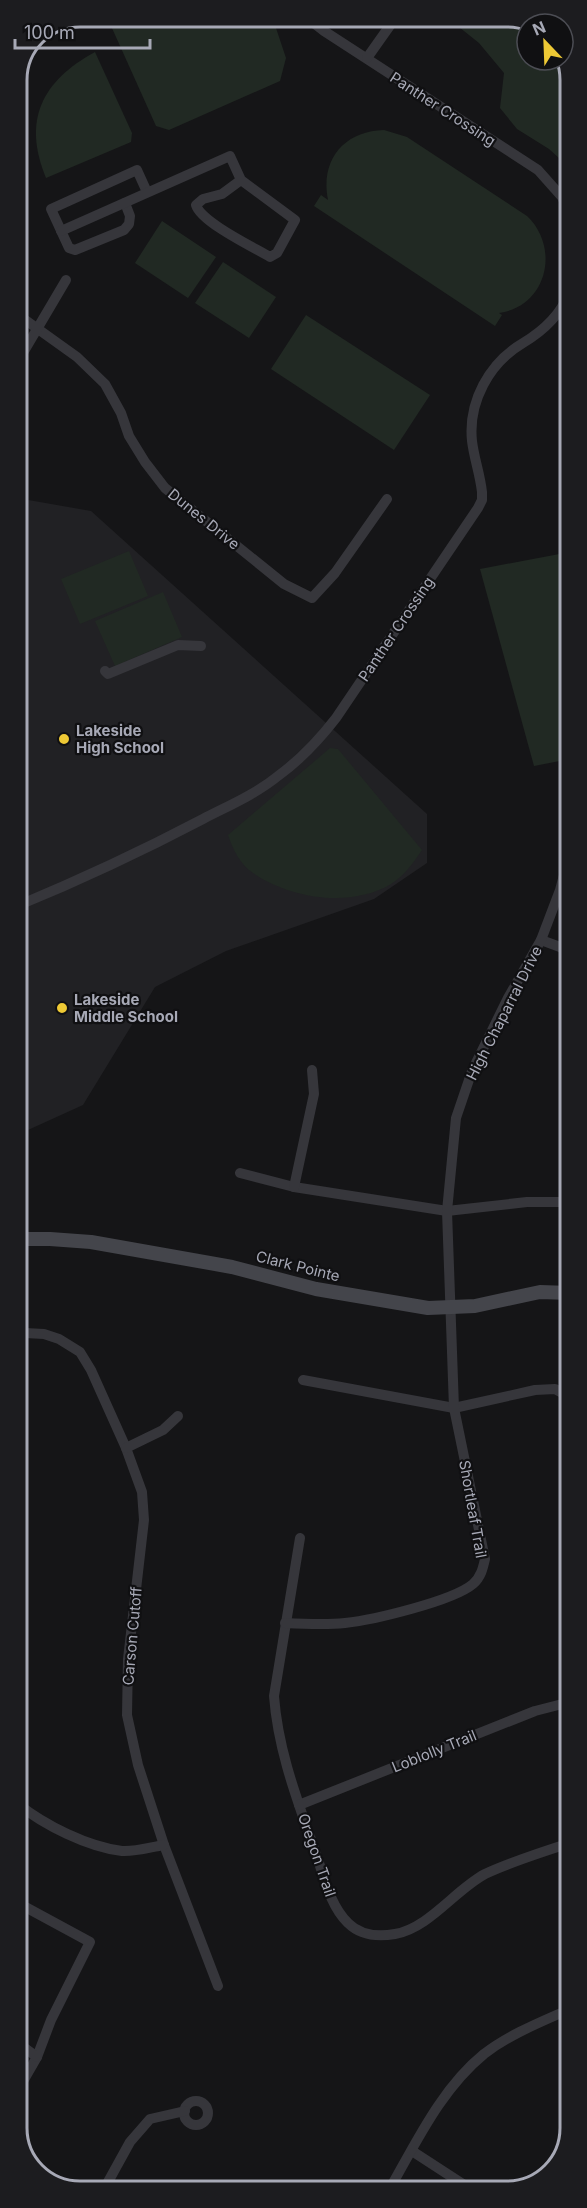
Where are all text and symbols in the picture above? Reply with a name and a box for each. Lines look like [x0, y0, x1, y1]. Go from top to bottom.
scale bar [15, 12, 150, 50]
north arrow [515, 12, 575, 72]
text: N [530, 17, 549, 40]
text: 100 m [24, 22, 75, 43]
street label: Panther Crossing [387, 68, 499, 150]
street label: Dunes Drive [164, 484, 244, 554]
street label: Panther Crossing [354, 573, 438, 685]
place label: Lakeside High School [76, 721, 164, 757]
marker: Lakeside High School [57, 732, 71, 746]
street label: High Chaparral Drive [462, 943, 546, 1083]
place label: Lakeside Middle School [74, 990, 178, 1026]
marker: Lakeside Middle School [55, 1001, 69, 1015]
street label: Clark Pointe [254, 1246, 342, 1286]
street label: Shortleaf Trail [455, 1459, 491, 1559]
street label: Carson Cutoff [118, 1585, 146, 1686]
street label: Loblolly Trail [389, 1725, 479, 1777]
street label: Oregon Trail [294, 1811, 340, 1899]

